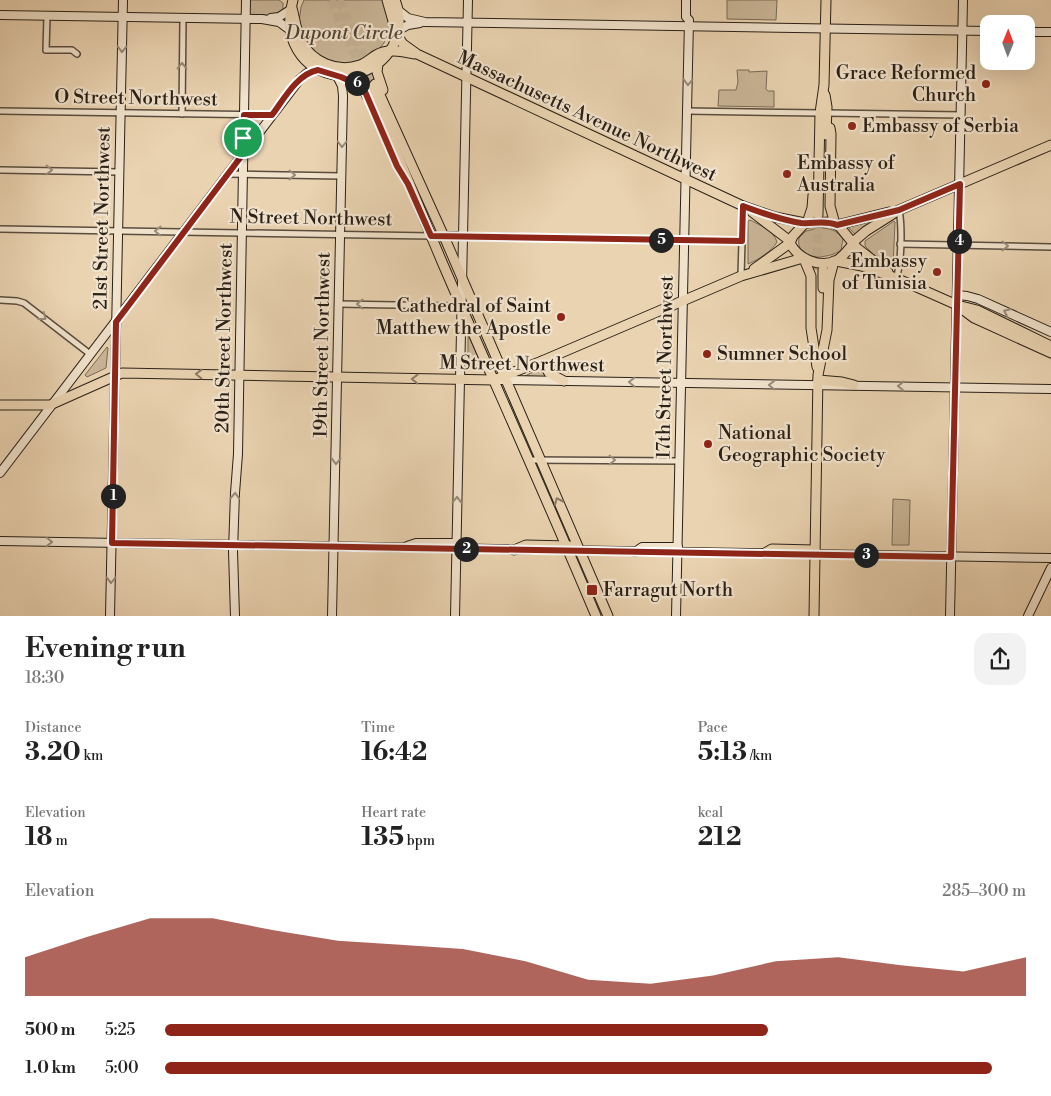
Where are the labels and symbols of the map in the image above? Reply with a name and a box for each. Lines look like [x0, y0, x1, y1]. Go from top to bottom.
north arrow [980, 15, 1035, 70]
park label: Dupont Circle [284, 21, 403, 45]
one-way arrow [117, 45, 127, 53]
street label: Massachusetts Avenue Northwest [453, 45, 721, 187]
one-way arrow [177, 61, 187, 69]
place label: Grace Reformed Church [836, 61, 976, 107]
pin: 6 [344, 70, 370, 96]
one-way arrow [683, 78, 693, 86]
marker: Grace Reformed Church [980, 78, 992, 90]
street label: O Street Northwest [54, 85, 218, 111]
place label: Embassy of Serbia [862, 114, 1019, 138]
pin [222, 117, 264, 159]
marker: Embassy of Serbia [846, 120, 858, 132]
street label: 21st Street Northwest [88, 126, 116, 310]
one-way arrow [337, 141, 347, 149]
place label: Embassy of Australia [796, 151, 896, 197]
one-way arrow [45, 165, 53, 176]
marker: Embassy of Australia [781, 168, 793, 180]
one-way arrow [288, 170, 296, 180]
street label: N Street Northwest [229, 205, 393, 231]
one-way arrow [154, 226, 162, 236]
pin: 5 [648, 228, 674, 252]
pin: 4 [946, 228, 972, 254]
one-way arrow [1002, 241, 1009, 251]
street label: 20th Street Northwest [210, 242, 238, 433]
place label: Embassy of Tunisia [841, 249, 928, 295]
street label: 19th Street Northwest [308, 252, 336, 438]
marker: Embassy of Tunisia [931, 266, 943, 278]
street label: 17th Street Northwest [651, 275, 679, 459]
place label: Cathedral of Saint Matthew the Apostle [376, 294, 551, 340]
one-way arrow [356, 299, 364, 309]
one-way arrow [1003, 308, 1012, 318]
one-way arrow [38, 311, 47, 321]
marker: Cathedral of Saint Matthew the Apostle [555, 311, 567, 323]
place label: Sumner School [717, 342, 847, 366]
marker: Sumner School [701, 348, 713, 360]
street label: M Street Northwest [439, 351, 605, 377]
one-way arrow [194, 369, 202, 379]
one-way arrow [411, 374, 418, 384]
one-way arrow [628, 377, 636, 387]
one-way arrow [768, 380, 776, 390]
one-way arrow [896, 381, 904, 391]
place label: National Geographic Society [718, 421, 886, 467]
marker: National Geographic Society [702, 438, 714, 450]
one-way arrow [608, 455, 616, 465]
one-way arrow [331, 457, 341, 465]
pin: 1 [100, 484, 126, 508]
one-way arrow [229, 492, 240, 500]
one-way arrow [452, 496, 462, 504]
one-way arrow [554, 497, 565, 506]
pin: 2 [454, 536, 478, 562]
one-way arrow [45, 537, 53, 547]
pin: 3 [854, 542, 878, 568]
one-way arrow [106, 576, 116, 584]
place label: Farragut North [603, 578, 733, 602]
marker: Farragut North [585, 583, 599, 597]

